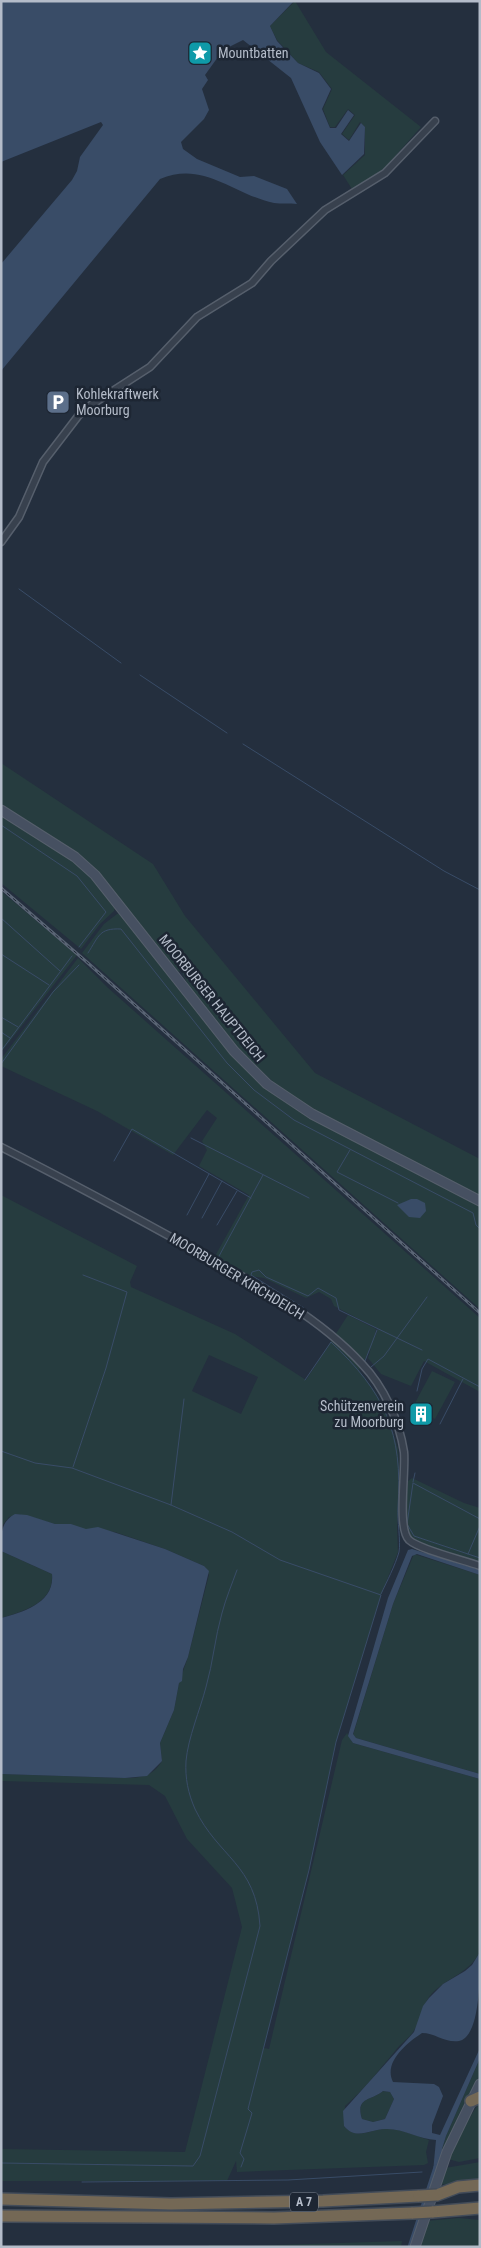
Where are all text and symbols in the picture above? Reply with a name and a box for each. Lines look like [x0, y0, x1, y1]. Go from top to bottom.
place icon: Mountbatten [187, 40, 213, 66]
place label: Mountbatten [218, 45, 289, 61]
place label: Kohlekraftwerk Moorburg [76, 386, 160, 418]
parking icon: Kohlekraftwerk Moorburg [45, 389, 71, 415]
street label: MOORBURGER HAUPTDEICH [156, 931, 268, 1065]
street label: MOORBURGER KIRCHDEICH [167, 1230, 307, 1322]
place label: Schützenverein zu Moorburg [320, 1398, 404, 1430]
building icon: Schützenverein zu Moorburg [408, 1401, 434, 1427]
road number: A 7 [290, 2192, 318, 2212]

